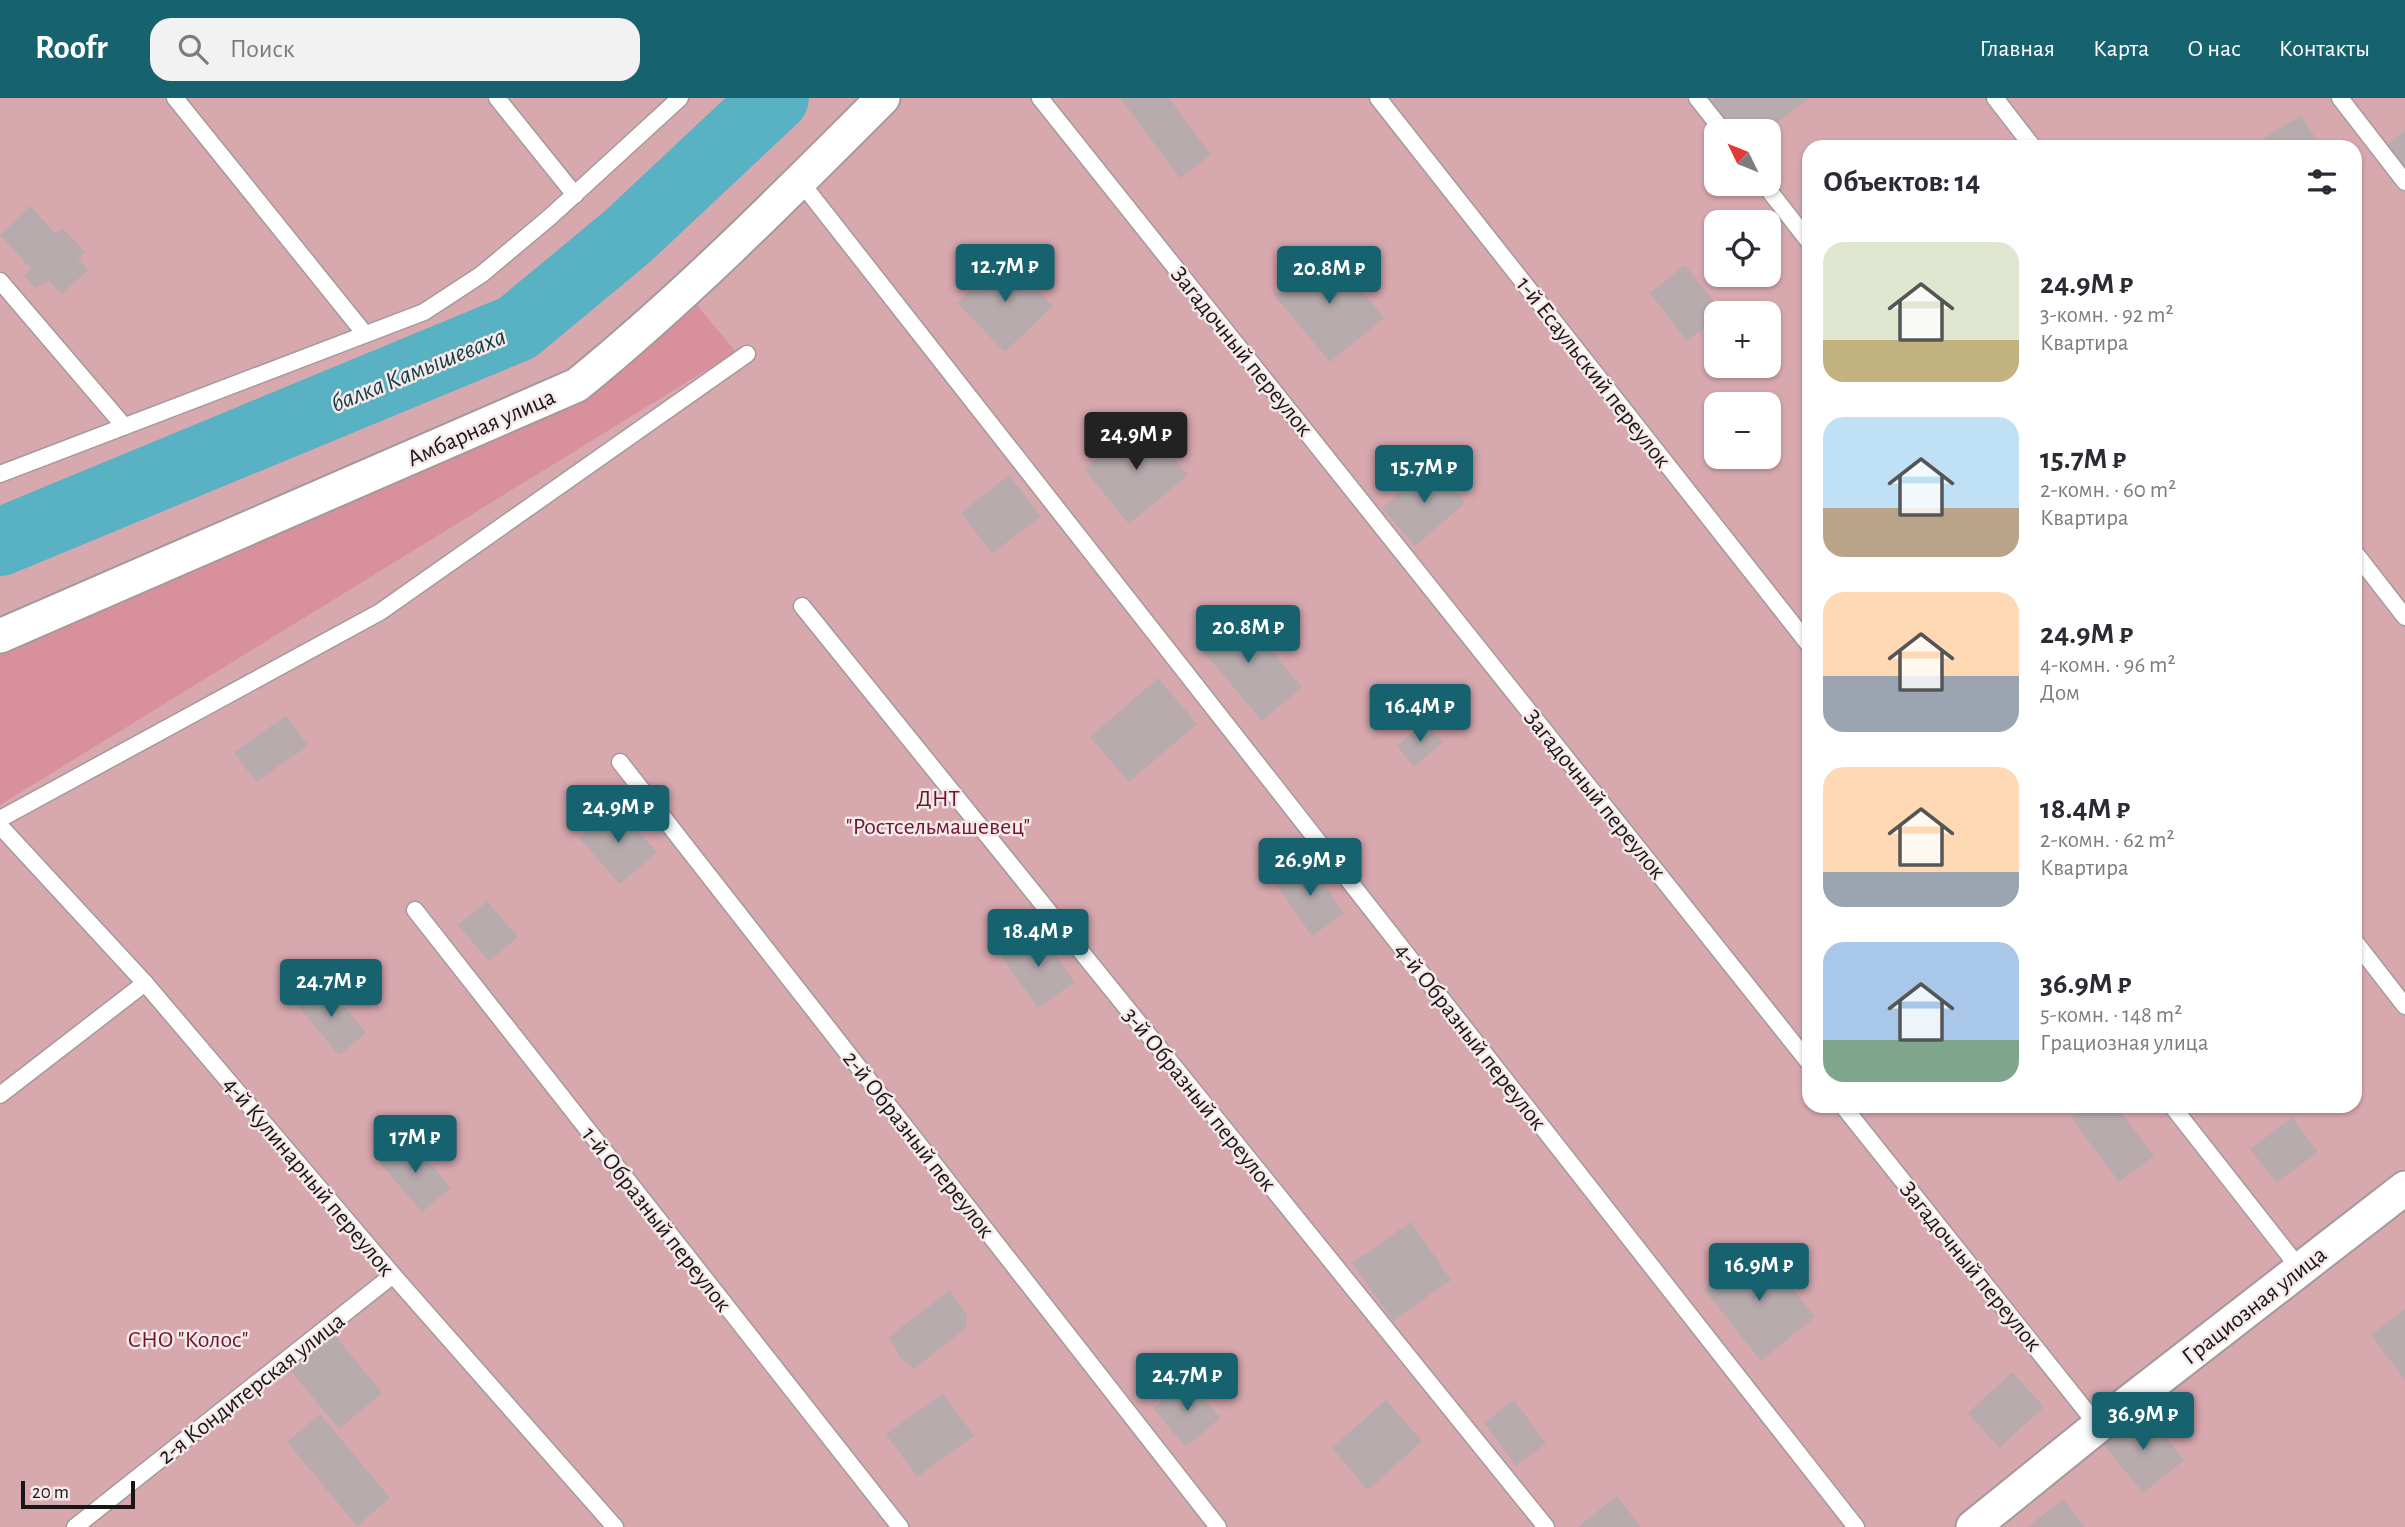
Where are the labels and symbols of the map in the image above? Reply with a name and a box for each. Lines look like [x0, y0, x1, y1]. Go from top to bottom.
north arrow [1704, 119, 1782, 196]
pin: 12.7M ₽ [940, 244, 1070, 304]
pin: 20.8M ₽ [1264, 246, 1394, 306]
street label: Загадочный переулок [1166, 262, 1317, 441]
street label: 1-й Есаульский переулок [1511, 273, 1675, 473]
water label: балка Камышеваха [327, 323, 509, 417]
street label: Амбарная улица [404, 385, 559, 471]
pin: 24.9M ₽ [1071, 412, 1201, 472]
pin: 15.7M ₽ [1359, 446, 1489, 505]
pin: 20.8M ₽ [1183, 606, 1313, 665]
pin: 16.4M ₽ [1355, 684, 1485, 744]
street label: Загадочный переулок [1519, 705, 1670, 884]
pin: 24.9M ₽ [553, 786, 683, 845]
park label: ДНТ "Ростсельмашевец" [846, 787, 1030, 839]
pin: 26.9M ₽ [1245, 838, 1375, 898]
pin: 18.4M ₽ [973, 910, 1103, 969]
street label: 4-й Образный переулок [1390, 939, 1551, 1135]
pin: 24.7M ₽ [266, 960, 396, 1019]
street label: 3-й Образный переулок [1118, 1003, 1280, 1196]
street label: 2-й Образный переулок [838, 1047, 998, 1242]
street label: 4-й Кулинарный переулок [218, 1072, 398, 1281]
pin: 17M ₽ [366, 1116, 464, 1175]
street label: 1-й Образный переулок [577, 1123, 736, 1316]
street label: Загадочный переулок [1895, 1177, 2046, 1356]
street label: Грациозная улица [2178, 1242, 2331, 1369]
pin: 16.9M ₽ [1694, 1244, 1824, 1303]
street label: 2-я Кондитерская улица [154, 1309, 350, 1469]
park label: СНО "Колос" [127, 1328, 249, 1352]
pin: 24.7M ₽ [1122, 1354, 1252, 1413]
pin: 36.9M ₽ [2078, 1392, 2208, 1452]
scale bar [21, 1478, 135, 1510]

